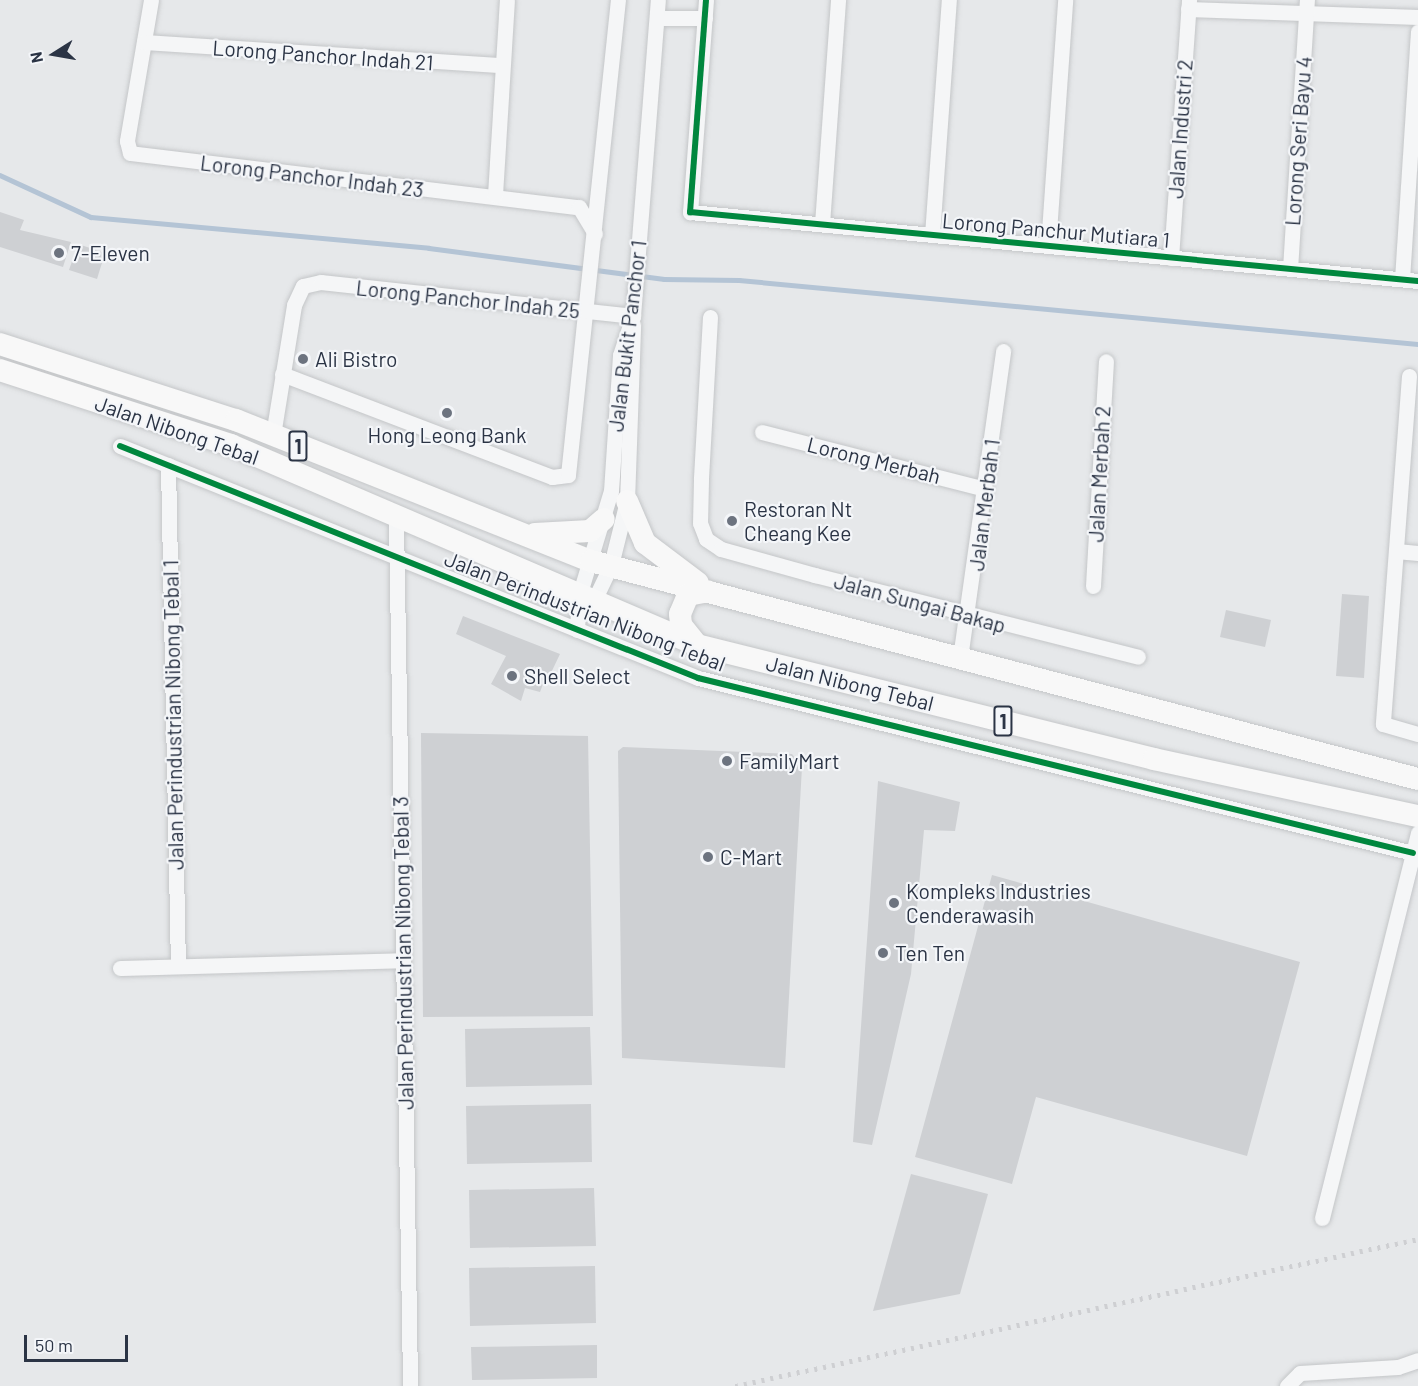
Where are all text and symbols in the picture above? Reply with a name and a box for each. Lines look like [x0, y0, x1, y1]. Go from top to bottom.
north arrow [24, 24, 84, 84]
street label: Lorong Panchor Indah 21 [212, 35, 434, 75]
text: N [26, 51, 46, 65]
street label: Lorong Seri Bayu 4 [1279, 55, 1317, 227]
street label: Jalan Industri 2 [1163, 59, 1197, 199]
street label: Lorong Panchor Indah 23 [199, 150, 425, 202]
street label: Lorong Panchur Mutiara 1 [941, 207, 1171, 253]
street label: Jalan Bukit Panchor 1 [603, 239, 651, 433]
place label: 7-Eleven [71, 240, 150, 266]
marker: 7-Eleven [52, 246, 66, 260]
street label: Lorong Panchor Indah 25 [355, 275, 581, 323]
place label: Ali Bistro [315, 346, 397, 372]
marker: Ali Bistro [296, 352, 310, 366]
street label: Jalan Nibong Tebal [92, 390, 262, 470]
street label: Jalan Merbah 2 [1083, 405, 1115, 543]
marker: Hong Leong Bank [440, 406, 454, 420]
place label: Hong Leong Bank [368, 422, 526, 448]
road number: 1 [288, 429, 308, 463]
street label: Lorong Merbah [805, 431, 943, 489]
street label: Jalan Merbah 1 [963, 438, 1005, 572]
place label: Restoran Nt Cheang Kee [744, 496, 852, 546]
marker: Restoran Nt Cheang Kee [725, 514, 739, 528]
street label: Jalan Perindustrian Nibong Tebal [441, 546, 729, 676]
street label: Jalan Perindustrian Nibong Tebal 1 [158, 560, 188, 870]
street label: Jalan Sungai Bakap [831, 568, 1009, 638]
street label: Jalan Nibong Tebal [764, 650, 936, 716]
place label: Shell Select [524, 663, 631, 689]
marker: Shell Select [505, 669, 519, 683]
road number: 1 [992, 704, 1014, 738]
place label: FamilyMart [739, 748, 840, 774]
marker: FamilyMart [720, 754, 734, 768]
street label: Jalan Perindustrian Nibong Tebal 3 [388, 796, 418, 1110]
place label: C-Mart [720, 844, 782, 870]
marker: C-Mart [701, 850, 715, 864]
place label: Kompleks Industries Cenderawasih [906, 878, 1091, 928]
marker: Kompleks Industries Cenderawasih [887, 896, 901, 910]
place label: Ten Ten [895, 940, 965, 966]
marker: Ten Ten [876, 946, 890, 960]
scale bar [27, 1323, 130, 1361]
text: 50 m [35, 1334, 73, 1356]

